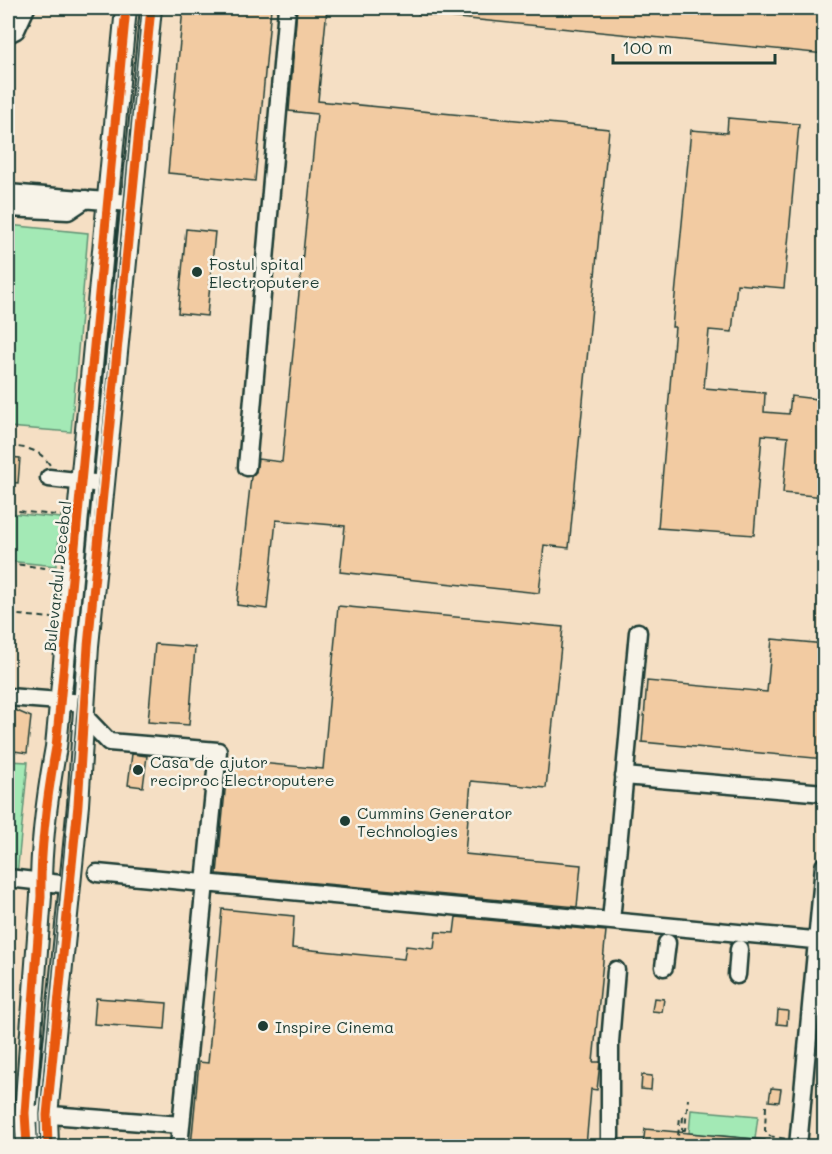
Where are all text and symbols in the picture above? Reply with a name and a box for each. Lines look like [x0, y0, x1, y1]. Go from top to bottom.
scale bar [613, 27, 775, 65]
text: 100 m [622, 35, 672, 59]
place label: Fostul spital Electroputere [209, 253, 320, 292]
marker: Fostul spital Electroputere [190, 265, 204, 279]
street label: Bulevardul Decebal [39, 500, 75, 652]
place label: Casa de ajutor reciproc Electroputere [150, 751, 335, 790]
marker: Casa de ajutor reciproc Electroputere [131, 763, 145, 777]
place label: Cummins Generator Technologies [357, 802, 512, 841]
marker: Cummins Generator Technologies [338, 814, 352, 828]
place label: Inspire Cinema [275, 1016, 394, 1037]
marker: Inspire Cinema [256, 1019, 270, 1033]

